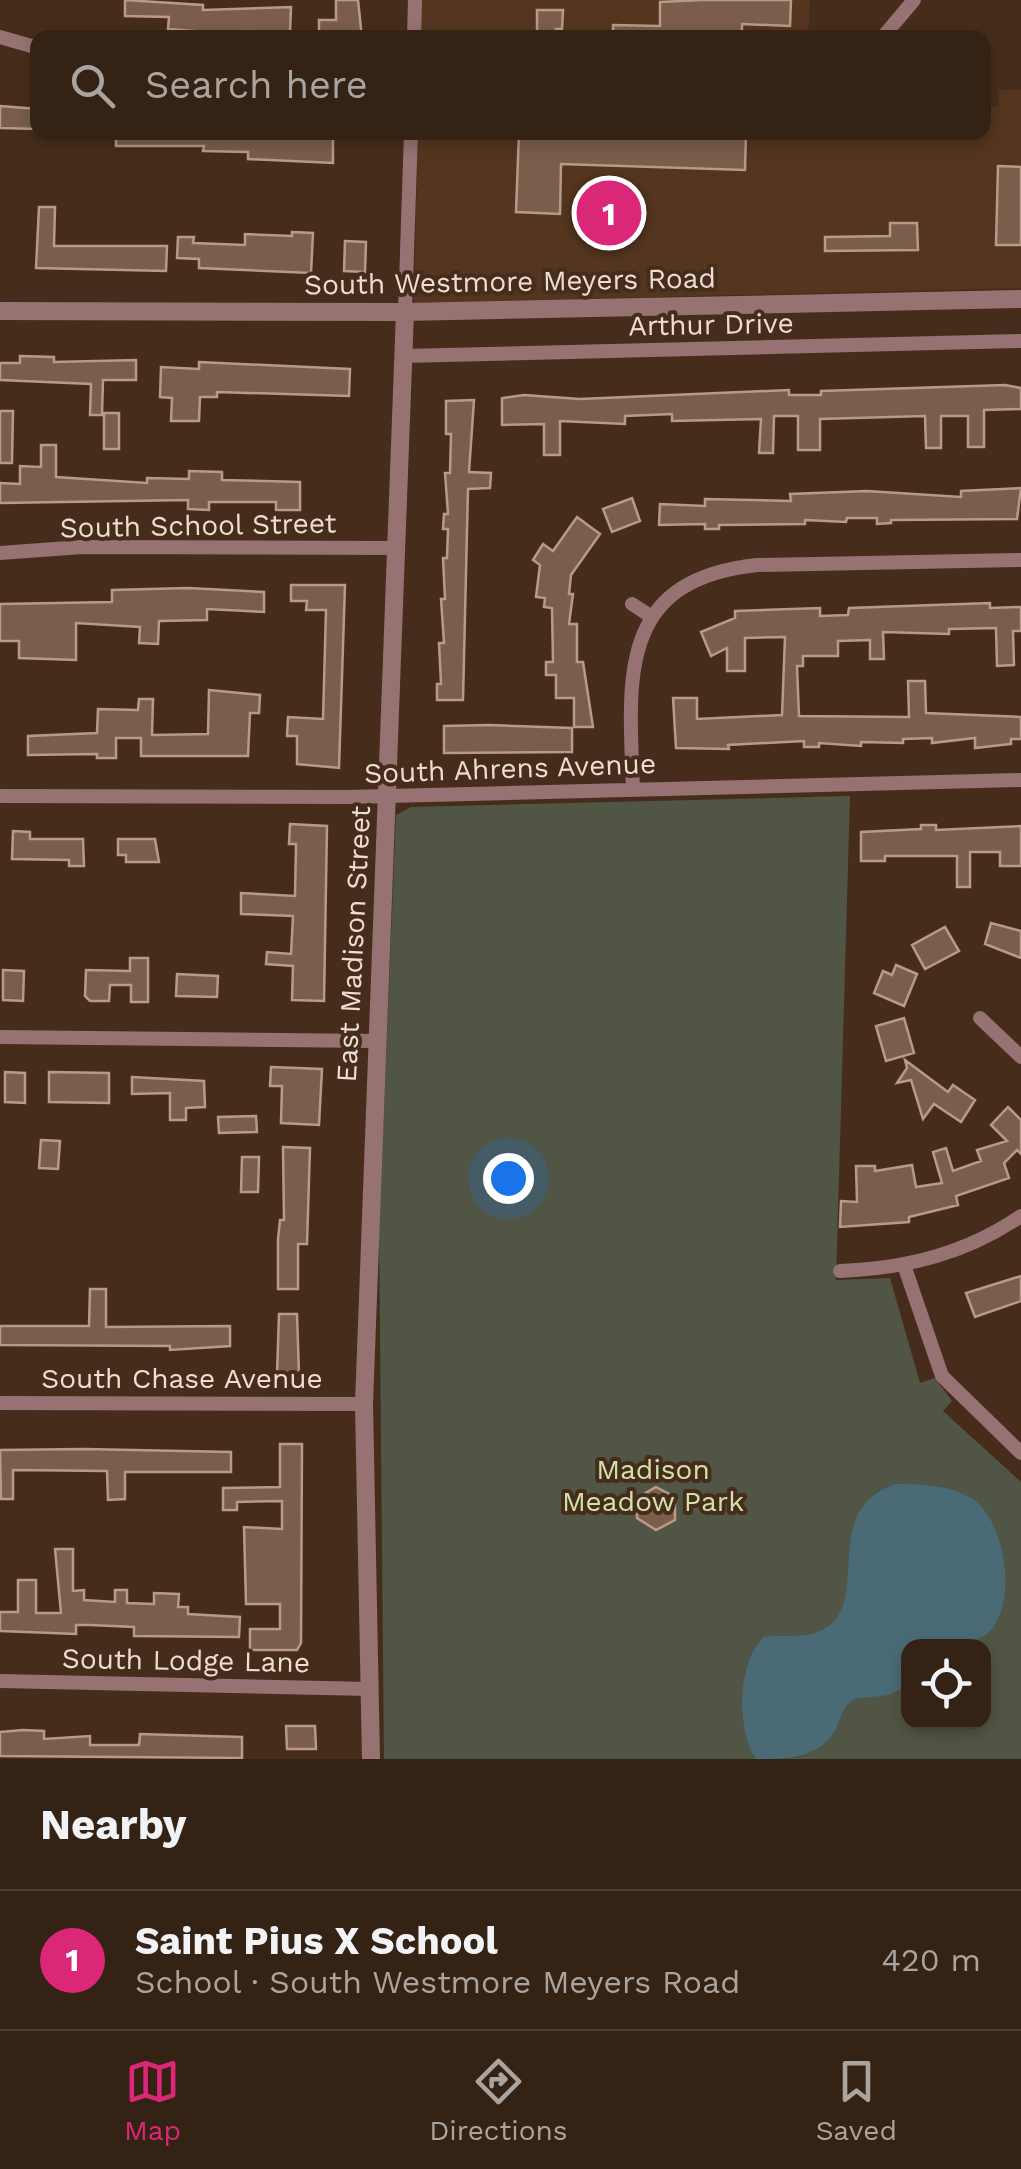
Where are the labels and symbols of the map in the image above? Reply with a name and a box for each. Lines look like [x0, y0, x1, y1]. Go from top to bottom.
pin: 1 [576, 176, 642, 250]
street label: South Westmore Meyers Road [304, 261, 716, 302]
street label: Arthur Drive [628, 307, 794, 342]
street label: South School Street [59, 507, 337, 544]
street label: South Ahrens Avenue [364, 747, 657, 790]
street label: East Madison Street [330, 805, 377, 1083]
your location [483, 1153, 534, 1204]
street label: South Chase Avenue [41, 1362, 323, 1395]
park label: Madison Meadow Park [562, 1453, 744, 1518]
street label: South Lodge Lane [62, 1642, 310, 1679]

